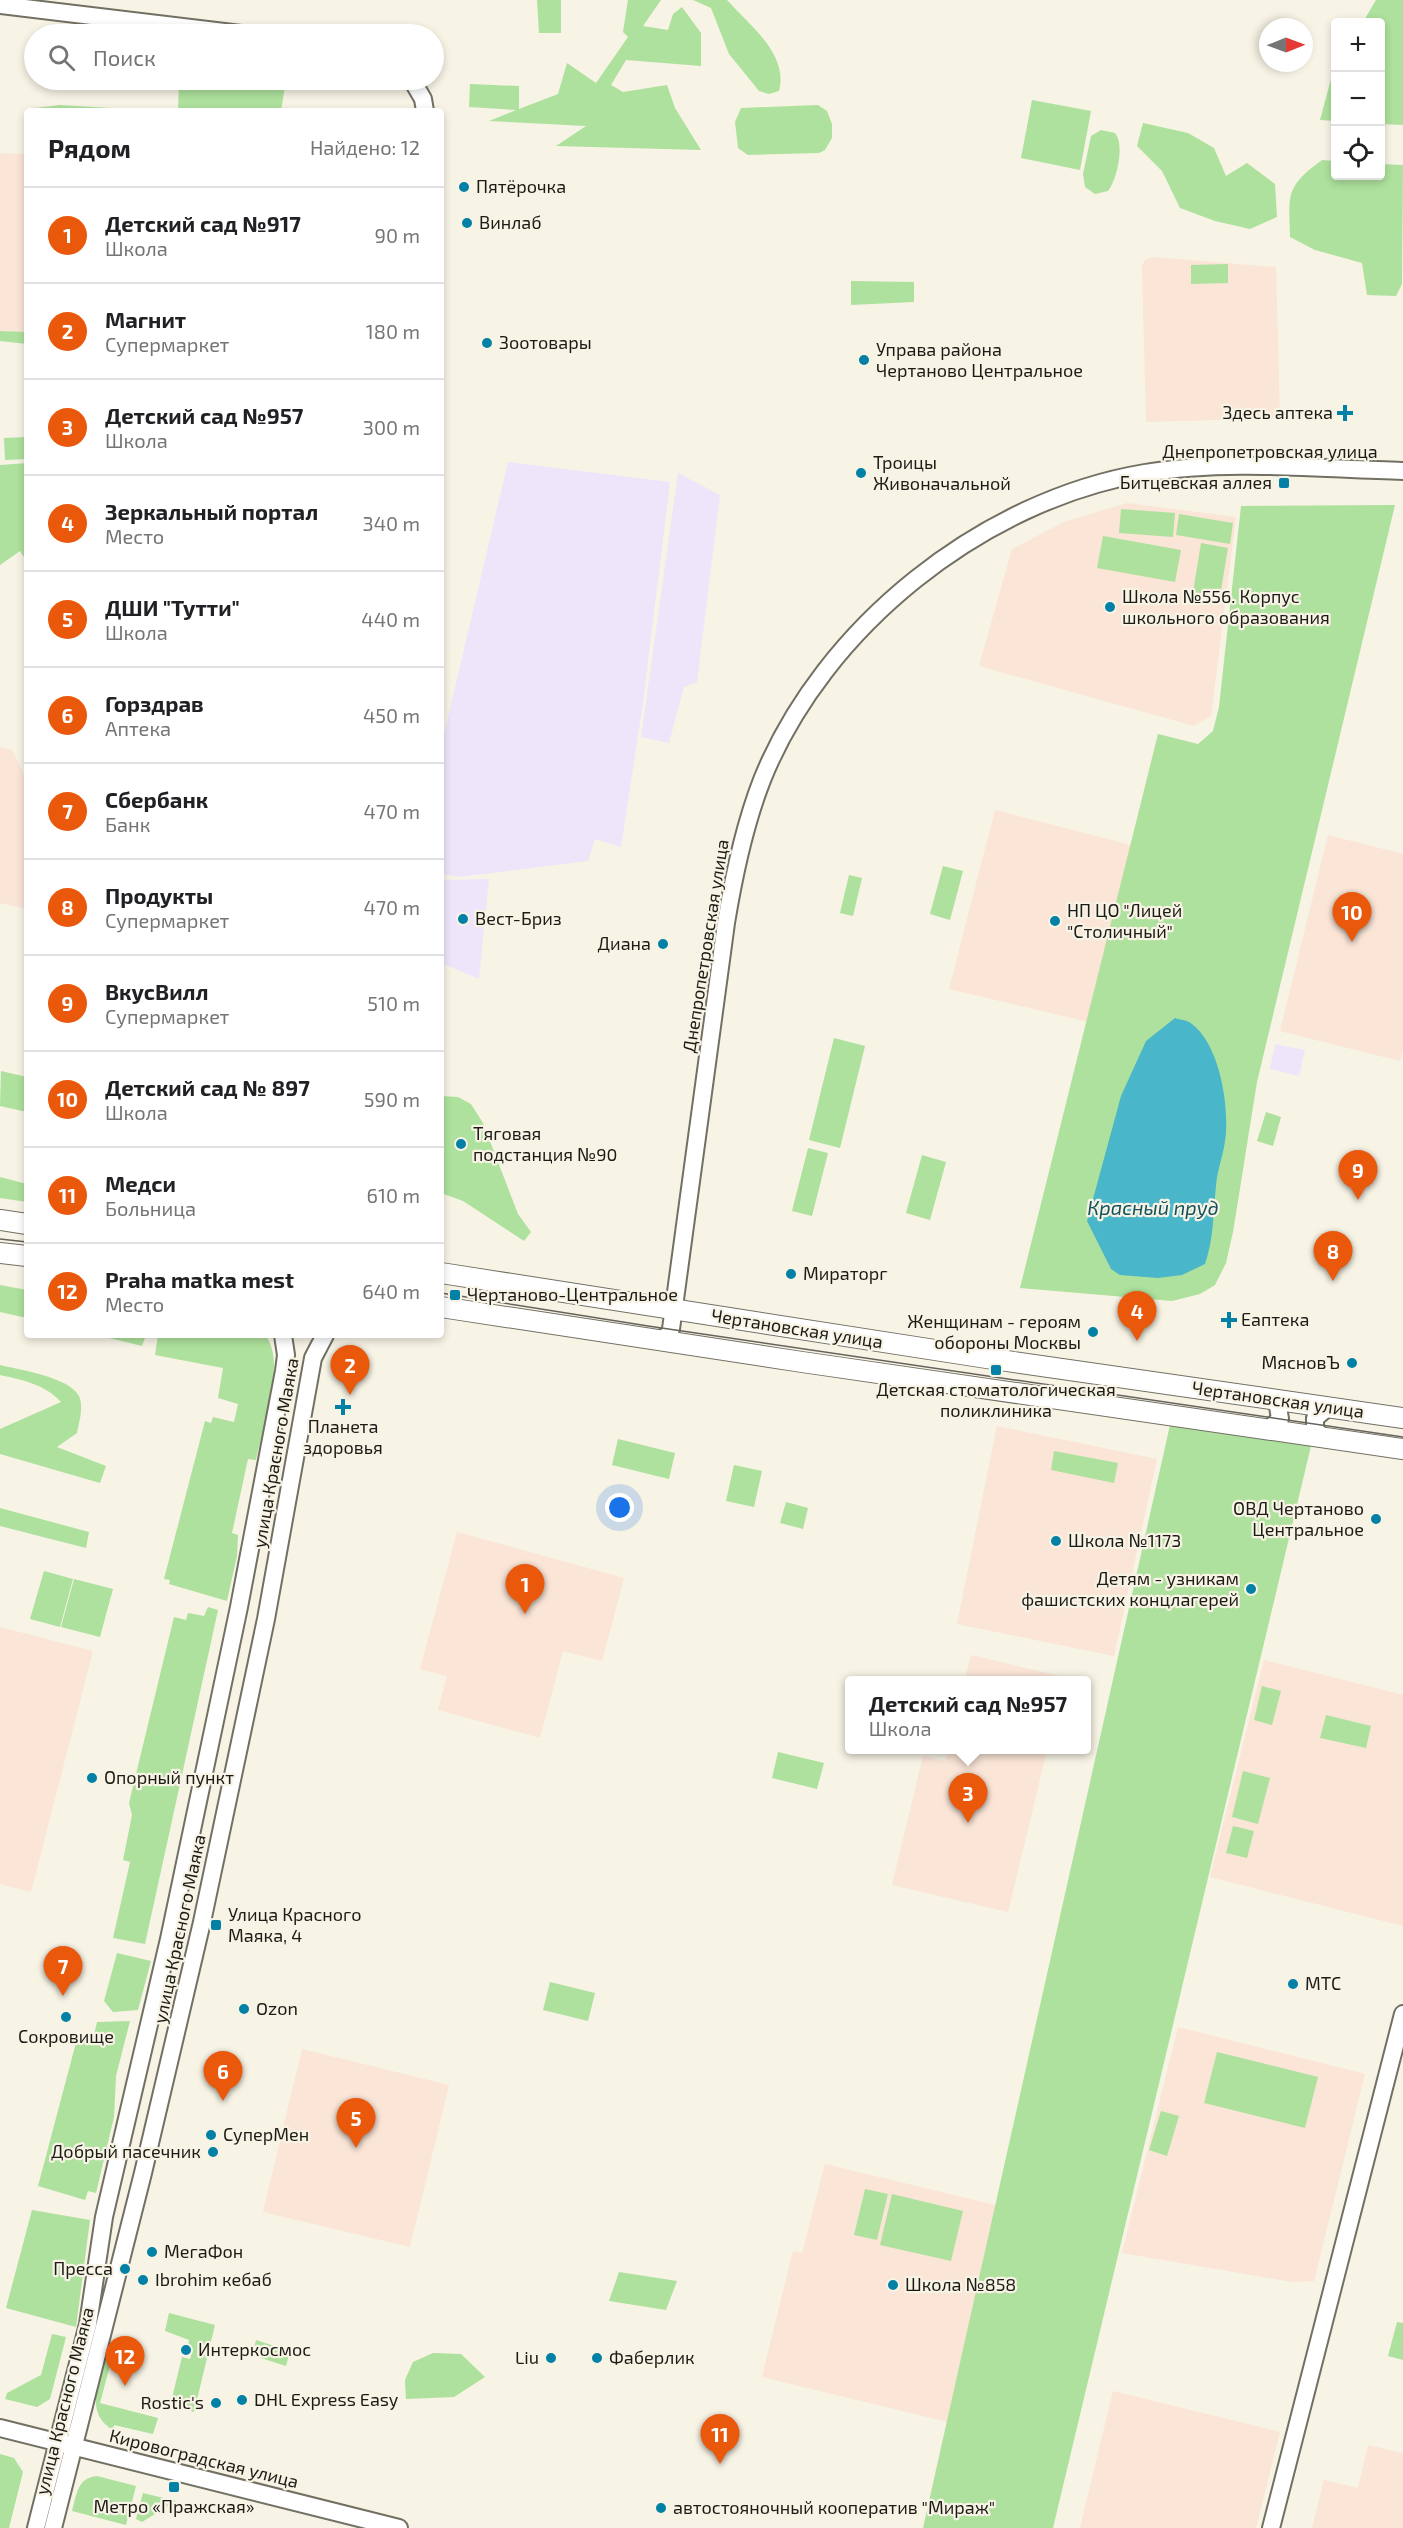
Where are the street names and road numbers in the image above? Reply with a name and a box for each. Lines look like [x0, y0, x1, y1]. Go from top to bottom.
street label: Днепропетровская улица [1162, 440, 1378, 462]
street label: Днепропетровская улица [677, 838, 733, 1054]
street label: Чертановская улица [710, 1304, 885, 1352]
street label: улица Красного Маяка [247, 1356, 303, 1550]
street label: Чертановская улица [1191, 1376, 1366, 1422]
street label: улица Красного Маяка [148, 1832, 210, 2025]
street label: улица Красного Маяка [30, 2305, 98, 2497]
street label: Кировоградская улица [107, 2424, 301, 2492]

